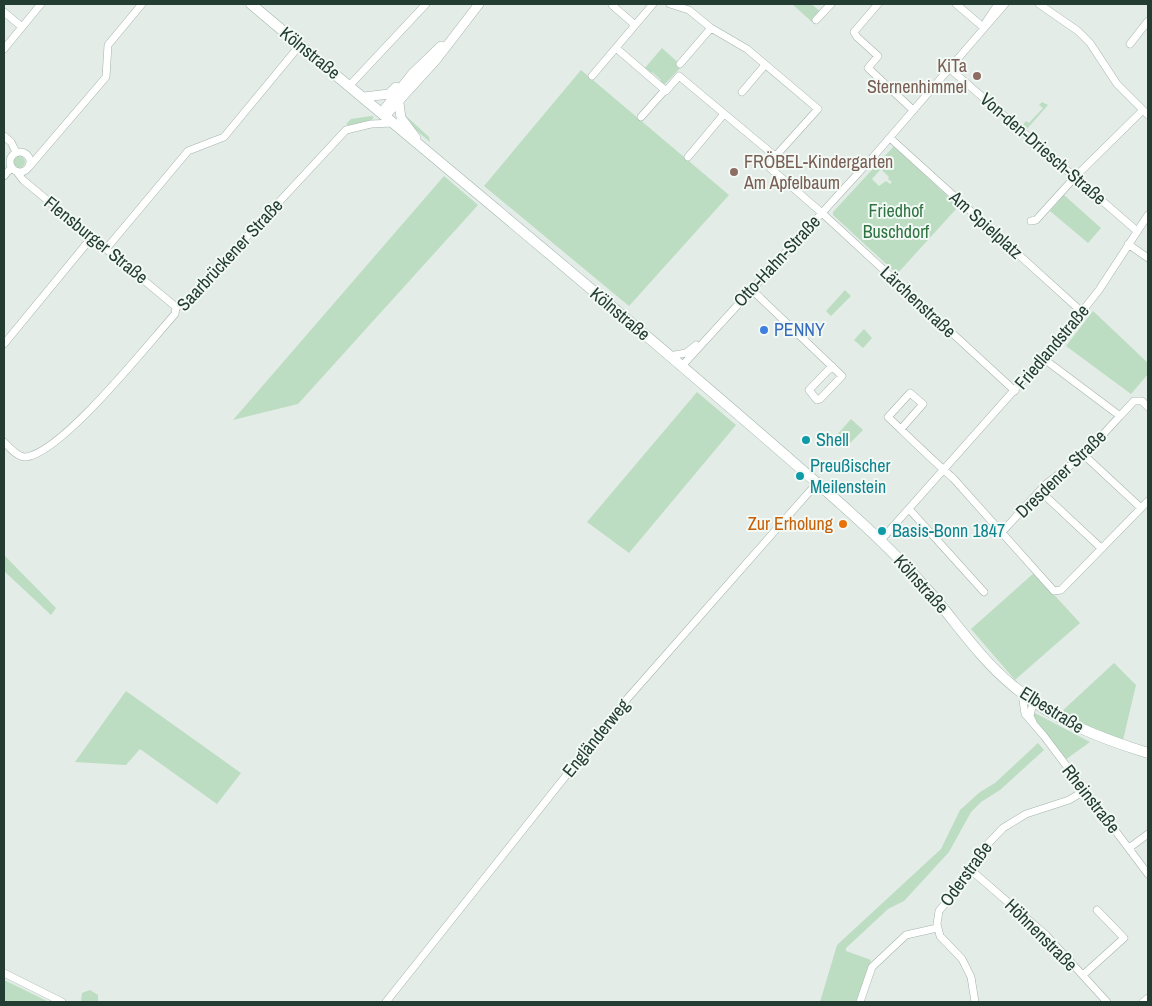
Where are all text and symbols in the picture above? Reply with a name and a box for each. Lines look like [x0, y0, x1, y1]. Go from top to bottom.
street label: Kölnstraße [275, 20, 346, 85]
place label: KiTa Sternenhimmel [867, 53, 967, 99]
marker: KiTa Sternenhimmel [971, 70, 983, 82]
street label: Von-den-Driesch-Straße [975, 87, 1112, 211]
place label: FRÖBEL-Kindergarten Am Apfelbaum [743, 149, 893, 195]
marker: FRÖBEL-Kindergarten Am Apfelbaum [728, 166, 740, 178]
street label: Am Spielplatz [943, 184, 1029, 264]
street label: Flensburger Straße [39, 190, 154, 289]
street label: Saarbrückener Straße [171, 193, 288, 316]
park label: Friedhof Buschdorf [863, 198, 930, 244]
street label: Otto-Hahn-Straße [727, 209, 826, 312]
street label: Lärchenstraße [875, 260, 962, 343]
street label: Kölnstraße [585, 281, 656, 346]
street label: Friedlandstraße [1009, 299, 1095, 395]
place label: PENNY [774, 317, 825, 342]
marker: PENNY [758, 324, 770, 336]
street label: Dresdener Straße [1010, 424, 1112, 523]
place label: Shell [816, 427, 849, 452]
marker: Shell [800, 434, 812, 446]
place label: Preußischer Meilenstein [810, 453, 890, 499]
marker: Preußischer Meilenstein [794, 470, 806, 482]
place label: Zur Erholung [748, 511, 834, 536]
marker: Zur Erholung [837, 518, 849, 530]
place label: Basis-Bonn 1847 [892, 518, 1005, 543]
marker: Basis-Bonn 1847 [876, 525, 888, 537]
street label: Kölnstraße [888, 549, 955, 619]
street label: Elbestraße [1015, 680, 1089, 739]
street label: Engländerweg [556, 693, 636, 782]
street label: Rheinstraße [1057, 759, 1126, 838]
street label: Oderstraße [934, 836, 998, 911]
street label: Höhnenstraße [999, 893, 1083, 977]

